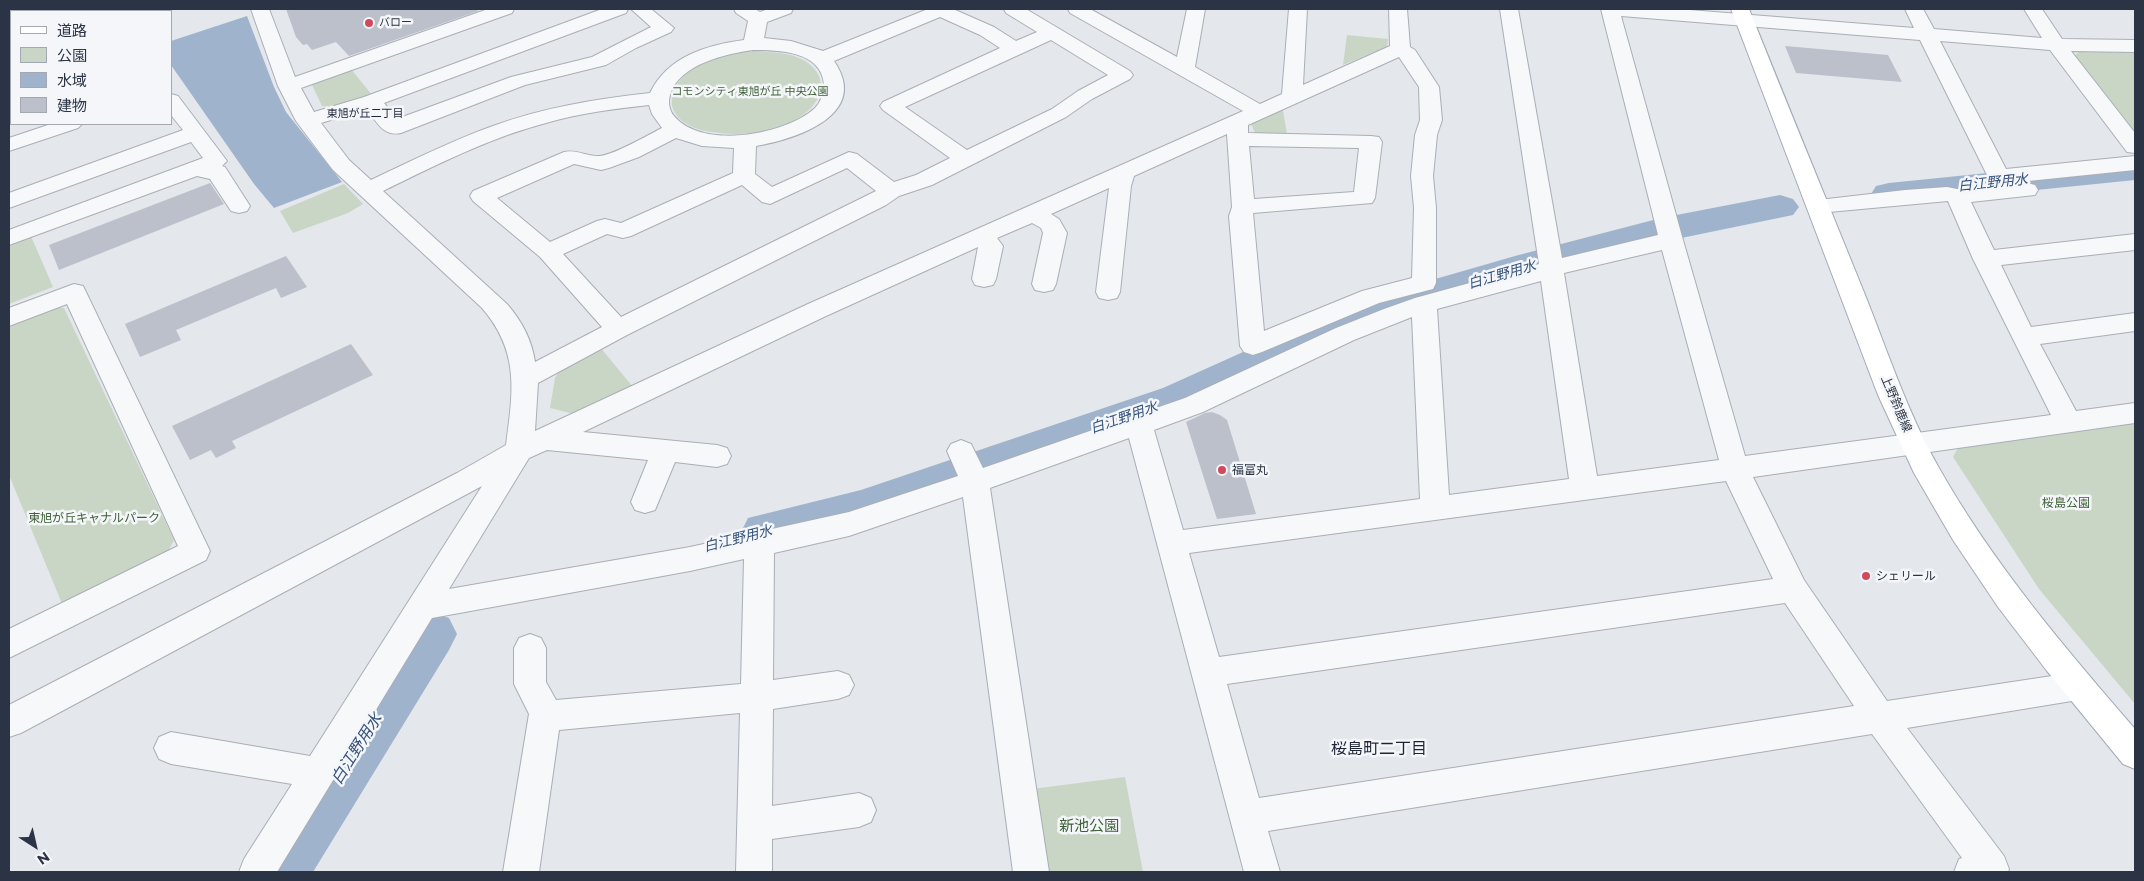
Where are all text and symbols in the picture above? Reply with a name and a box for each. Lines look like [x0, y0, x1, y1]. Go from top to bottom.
legend [10, 10, 172, 125]
place label: バロー [379, 16, 412, 30]
marker: バロー [363, 17, 375, 29]
text: 道路 [57, 21, 87, 40]
text: 公園 [57, 46, 87, 65]
text: 水域 [57, 71, 87, 90]
park label: コモンシティ東旭が丘 中央公園 [672, 85, 828, 99]
text: 建物 [57, 96, 87, 115]
district label: 東旭が丘二丁目 [327, 107, 403, 121]
water label: 白江野用水 [1957, 171, 2029, 195]
water label: 白江野用水 [1466, 257, 1538, 293]
street label: 上野鈴鹿線 [1878, 374, 1914, 434]
water label: 白江野用水 [1088, 399, 1160, 437]
place label: 福富丸 [1232, 463, 1268, 477]
marker: 福富丸 [1216, 464, 1228, 476]
park label: 桜島公園 [2042, 496, 2090, 510]
park label: 東旭が丘キャナルパーク [28, 511, 160, 525]
water label: 白江野用水 [702, 522, 774, 556]
place label: シェリール [1876, 569, 1936, 583]
marker: シェリール [1860, 570, 1872, 582]
water label: 白江野用水 [328, 710, 386, 788]
district label: 桜島町二丁目 [1331, 739, 1427, 759]
park label: 新池公園 [1059, 818, 1119, 836]
north arrow [10, 821, 60, 871]
text: N [34, 848, 53, 869]

